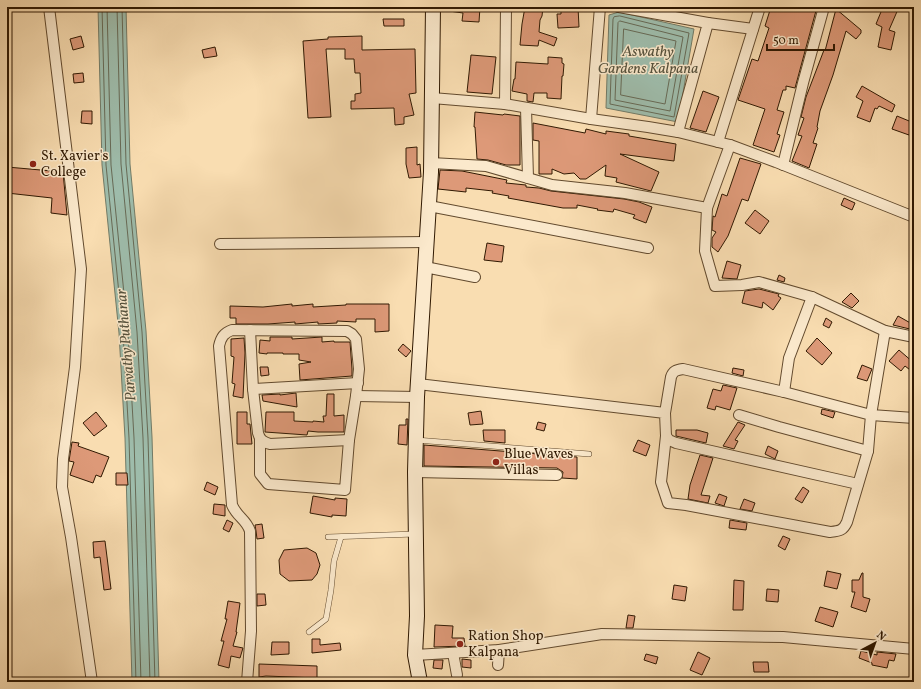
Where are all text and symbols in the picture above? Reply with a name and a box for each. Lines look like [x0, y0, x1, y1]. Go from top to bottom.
scale bar [767, 26, 834, 52]
text: 50 m [773, 33, 799, 49]
water label: Aswathy Gardens Kalpana [598, 42, 698, 80]
place label: St. Xavier's College [41, 147, 109, 182]
marker: St. Xavier's College [28, 159, 38, 169]
water label: Parvathy Puthanar [112, 288, 142, 402]
place label: Blue Waves Villas [504, 445, 573, 480]
marker: Blue Waves Villas [491, 457, 501, 467]
north arrow [855, 623, 895, 663]
place label: Ration Shop Kalpana [468, 627, 544, 662]
text: N [873, 628, 889, 645]
marker: Ration Shop Kalpana [455, 639, 465, 649]

